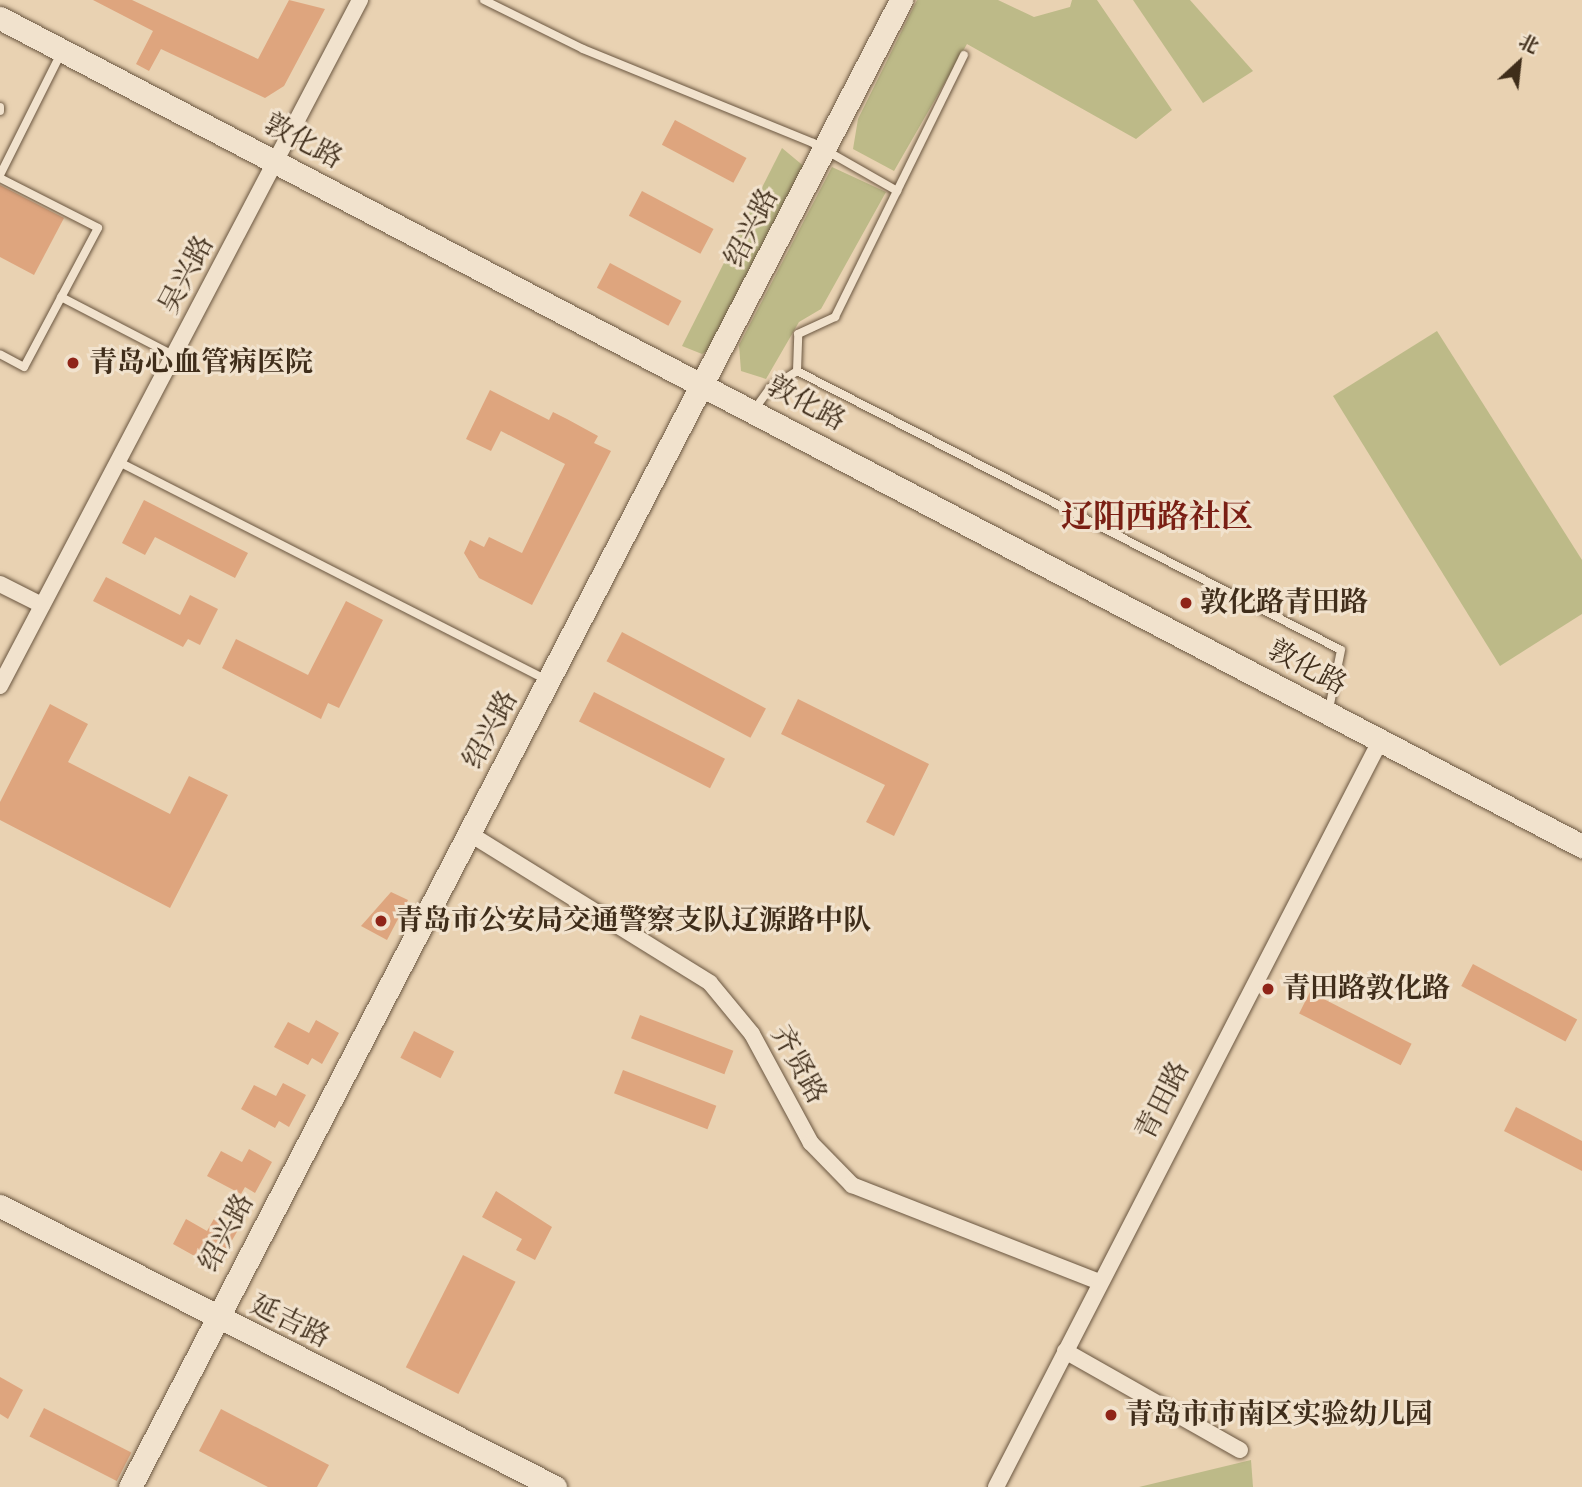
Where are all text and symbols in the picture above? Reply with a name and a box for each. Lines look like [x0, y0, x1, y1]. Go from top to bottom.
north arrow [1484, 28, 1554, 98]
text: 北 [1515, 29, 1542, 59]
street label: 敦化路 [258, 107, 348, 177]
street label: 绍兴路 [718, 183, 786, 273]
street label: 吴兴路 [152, 230, 222, 320]
place label: 青岛心血管病医院 [89, 346, 313, 380]
marker: 青岛心血管病医院 [63, 353, 83, 373]
street label: 敦化路 [761, 369, 851, 439]
district label: 辽阳西路社区 [1061, 498, 1253, 536]
place label: 敦化路青田路 [1200, 586, 1368, 620]
marker: 敦化路青田路 [1178, 595, 1194, 611]
street label: 敦化路 [1262, 633, 1352, 703]
street label: 绍兴路 [456, 685, 526, 775]
place label: 青岛市公安局交通警察支队辽源路中队 [395, 904, 871, 938]
marker: 青岛市公安局交通警察支队辽源路中队 [373, 913, 389, 929]
place label: 青田路敦化路 [1282, 972, 1450, 1006]
marker: 青田路敦化路 [1260, 981, 1276, 997]
street label: 齐贤路 [763, 1020, 833, 1110]
street label: 青田路 [1129, 1056, 1197, 1146]
street label: 绍兴路 [192, 1188, 262, 1278]
street label: 延吉路 [245, 1288, 335, 1356]
place label: 青岛市市南区实验幼儿园 [1125, 1398, 1433, 1432]
marker: 青岛市市南区实验幼儿园 [1103, 1407, 1119, 1423]

